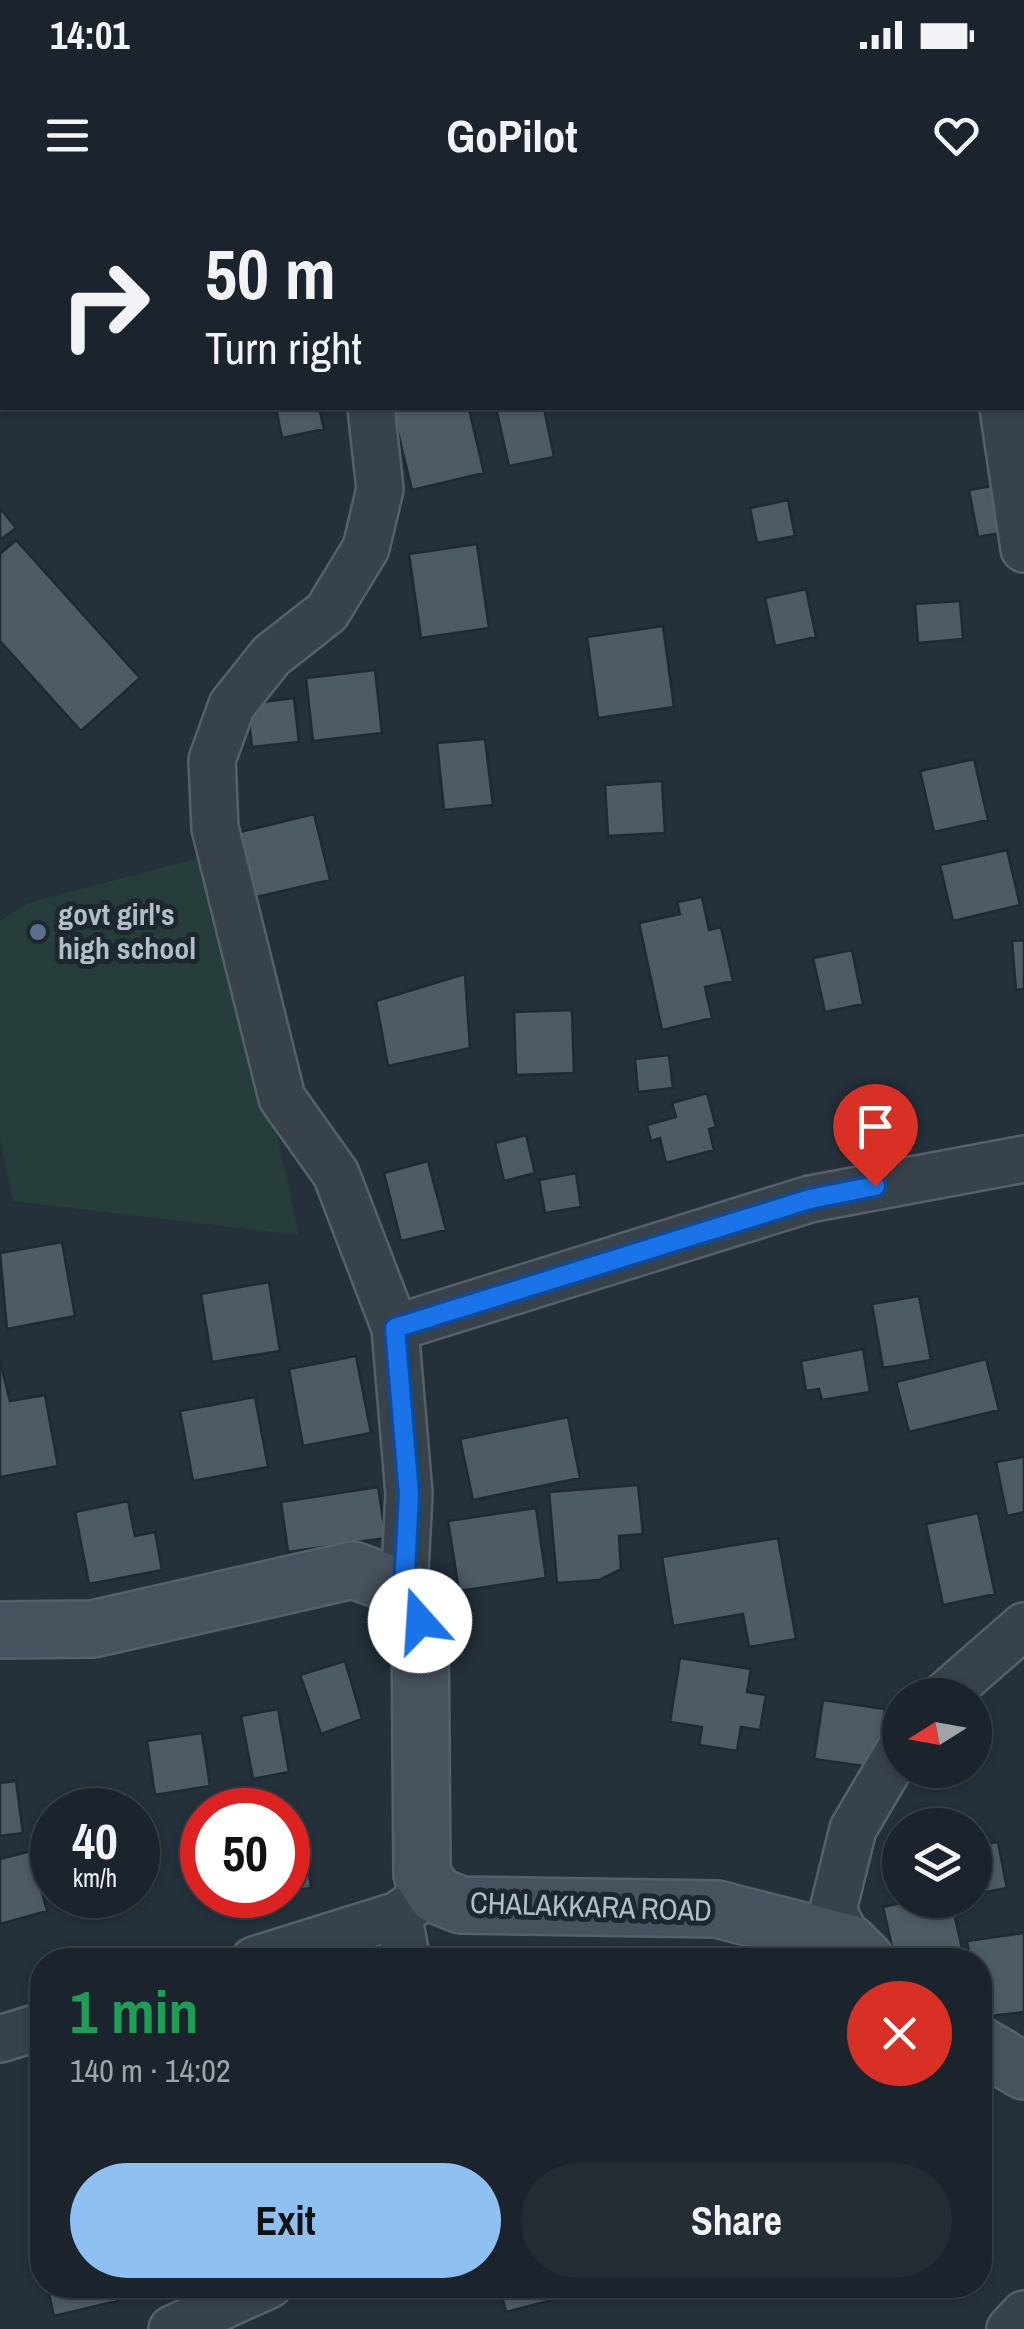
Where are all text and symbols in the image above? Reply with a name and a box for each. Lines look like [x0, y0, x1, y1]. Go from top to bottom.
text: 14:01 [50, 10, 130, 61]
text: GoPilot [446, 105, 578, 166]
icon: menu [40, 108, 95, 163]
icon: heart [929, 108, 984, 163]
text: 50 m [205, 227, 336, 321]
icon: right [40, 240, 170, 370]
text: Turn right [205, 317, 362, 378]
place label: govt girl's high school [58, 894, 196, 968]
marker: govt girl's high school [27, 921, 49, 943]
pin [833, 1084, 918, 1187]
icon: arrive [848, 1099, 903, 1154]
position arrow [368, 1569, 472, 1673]
north arrow [882, 1678, 992, 1788]
map controls [882, 1678, 992, 1918]
speed limit sign: 50 [180, 1788, 310, 1918]
text: 40 [72, 1807, 118, 1875]
button: layers [882, 1808, 992, 1918]
text: km/h [73, 1861, 117, 1895]
street label: CHALAKKARA ROAD [469, 1882, 713, 1930]
text: 1 min [70, 1971, 199, 2052]
button: close [847, 1981, 952, 2086]
text: 140 m · 14:02 [70, 2049, 230, 2092]
button: Exit [70, 2163, 501, 2278]
button: Share [521, 2163, 952, 2278]

